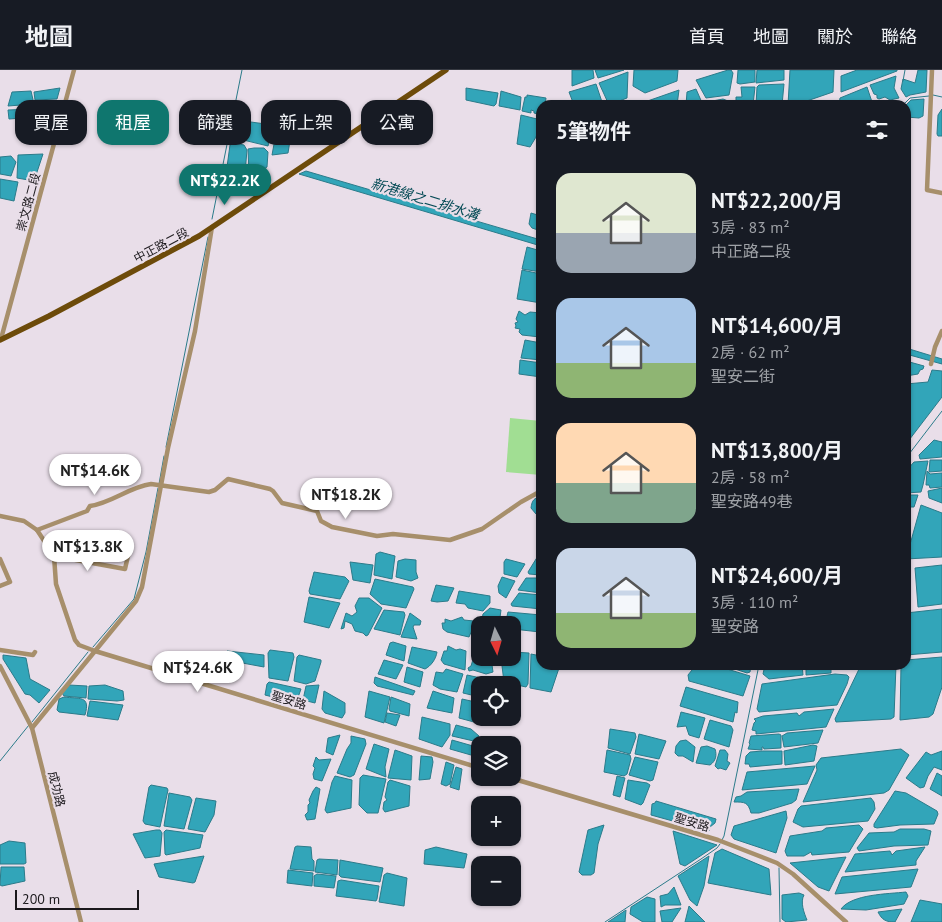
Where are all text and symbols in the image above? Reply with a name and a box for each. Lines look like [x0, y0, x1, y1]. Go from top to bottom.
text: 地圖 [25, 21, 73, 52]
text: 首頁 [689, 25, 725, 48]
text: 地圖 [753, 25, 789, 48]
text: 關於 [817, 25, 853, 48]
text: 聯絡 [881, 25, 917, 48]
chip: 買屋 [15, 100, 87, 145]
chip: 租屋 [97, 100, 169, 145]
chip: 篩選 [179, 100, 251, 145]
chip: 新上架 [261, 100, 351, 145]
chip: 公寓 [361, 100, 433, 145]
icon: filters [863, 116, 891, 144]
text: 5筆物件 [556, 118, 631, 145]
pin: NT$22.2K [173, 164, 277, 206]
text: NT$22.2K [190, 170, 260, 190]
street label: 崇文路二段 [13, 171, 43, 233]
water label: 新港線之二排水溝 [369, 174, 483, 225]
text: NT$22,200/月 [711, 187, 843, 214]
icon: home [596, 193, 656, 253]
text: 3房 · 83 m² [711, 217, 790, 237]
street label: 中正路二段 [131, 224, 191, 266]
text: 中正路二段 [711, 241, 791, 261]
text: NT$14,600/月 [711, 312, 843, 339]
icon: home [596, 318, 656, 378]
text: 2房 · 62 m² [711, 342, 790, 362]
text: 聖安二街 [711, 366, 775, 386]
text: NT$13,800/月 [711, 437, 843, 464]
icon: home [596, 443, 656, 503]
pin: NT$14.6K [43, 454, 147, 496]
text: NT$14.6K [60, 460, 130, 480]
text: 2房 · 58 m² [711, 467, 790, 487]
pin: NT$18.2K [294, 478, 398, 520]
text: NT$18.2K [311, 484, 381, 504]
text: 聖安路49巷 [711, 491, 792, 511]
pin: NT$13.8K [36, 530, 140, 572]
text: NT$13.8K [53, 536, 123, 556]
text: NT$24,600/月 [711, 562, 843, 589]
icon: home [596, 568, 656, 628]
text: 3房 · 110 m² [711, 592, 798, 612]
north arrow [471, 616, 521, 666]
map controls [471, 616, 521, 906]
text: 聖安路 [711, 616, 759, 636]
pin: NT$24.6K [146, 650, 250, 693]
text: NT$24.6K [163, 657, 233, 677]
button: locate [471, 676, 521, 726]
street label: 聖安路 [270, 688, 308, 712]
button: layers [471, 736, 521, 786]
street label: 成功路 [45, 770, 69, 808]
button: + [471, 796, 521, 846]
street label: 聖安路 [673, 810, 711, 834]
button: − [471, 856, 521, 906]
scale bar [15, 887, 139, 910]
text: 200 m [22, 890, 60, 908]

